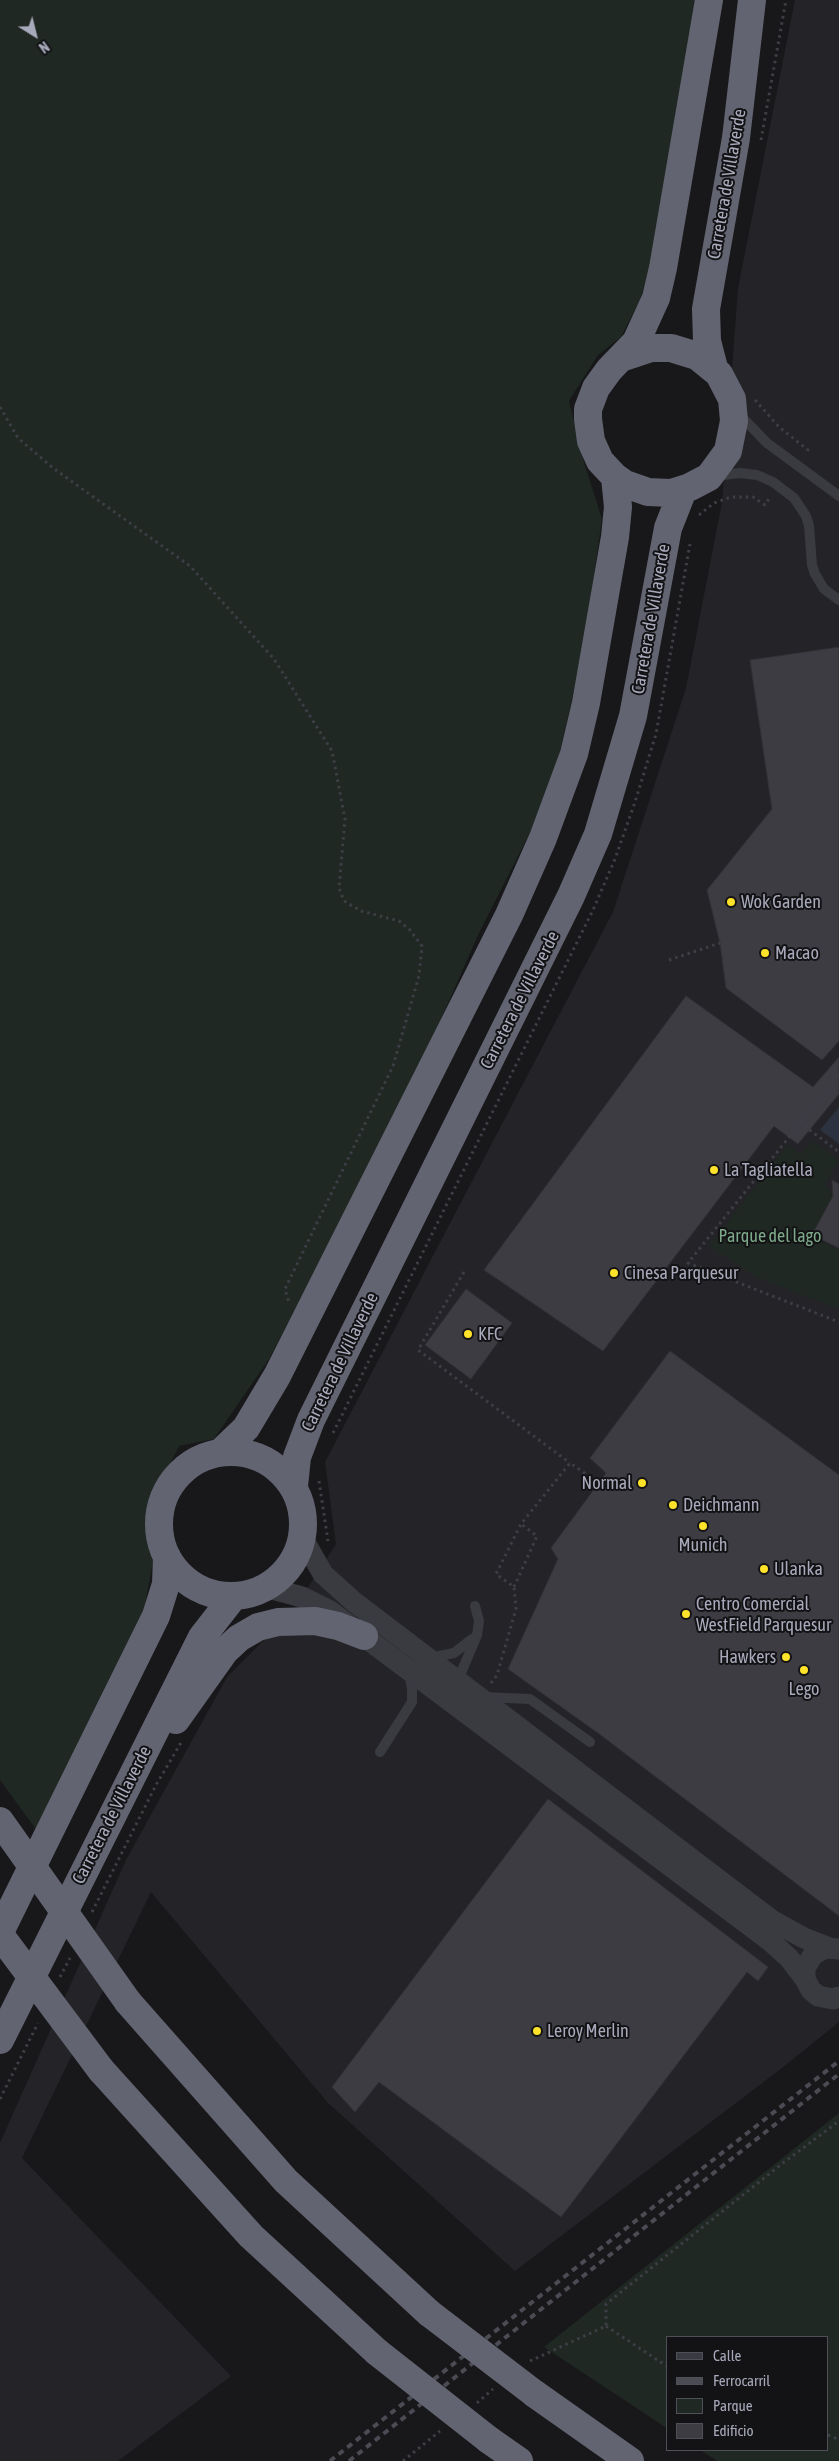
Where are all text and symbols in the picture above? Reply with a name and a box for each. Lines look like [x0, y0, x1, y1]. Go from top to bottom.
north arrow [10, 10, 60, 60]
text: N [36, 38, 52, 56]
street label: Carretera de Villaverde [703, 107, 751, 261]
street label: Carretera de Villaverde [627, 542, 675, 696]
place label: Wok Garden [741, 891, 821, 913]
marker: Wok Garden [725, 896, 737, 908]
street label: Carretera de Villaverde [476, 928, 564, 1072]
place label: Macao [775, 942, 819, 964]
marker: Macao [759, 947, 771, 959]
place label: La Tagliatella [724, 1159, 813, 1181]
marker: La Tagliatella [708, 1164, 720, 1176]
park label: Parque del lago [719, 1225, 821, 1247]
place label: Cinesa Parquesur [624, 1262, 738, 1284]
marker: Cinesa Parquesur [608, 1267, 620, 1279]
street label: Carretera de Villaverde [297, 1289, 383, 1435]
place label: KFC [478, 1323, 502, 1345]
marker: KFC [462, 1328, 474, 1340]
place label: Normal [582, 1472, 632, 1494]
marker: Normal [636, 1477, 648, 1489]
place label: Deichmann [683, 1494, 760, 1516]
marker: Deichmann [667, 1499, 679, 1511]
marker: Munich [697, 1520, 709, 1532]
place label: Munich [678, 1534, 728, 1556]
place label: Ulanka [774, 1558, 823, 1580]
marker: Ulanka [758, 1563, 770, 1575]
place label: Centro Comercial WestField Parquesur [696, 1593, 831, 1636]
marker: Centro Comercial WestField Parquesur [680, 1608, 692, 1620]
place label: Hawkers [719, 1646, 776, 1668]
marker: Hawkers [780, 1651, 792, 1663]
marker: Lego [798, 1664, 810, 1676]
place label: Lego [789, 1678, 819, 1700]
street label: Carretera de Villaverde [68, 1743, 156, 1887]
place label: Leroy Merlin [547, 2020, 629, 2042]
marker: Leroy Merlin [531, 2025, 543, 2037]
legend [666, 2336, 829, 2451]
text: Calle [713, 2347, 741, 2364]
text: Ferrocarril [713, 2372, 770, 2389]
text: Parque [713, 2397, 753, 2414]
text: Edificio [713, 2422, 754, 2439]

